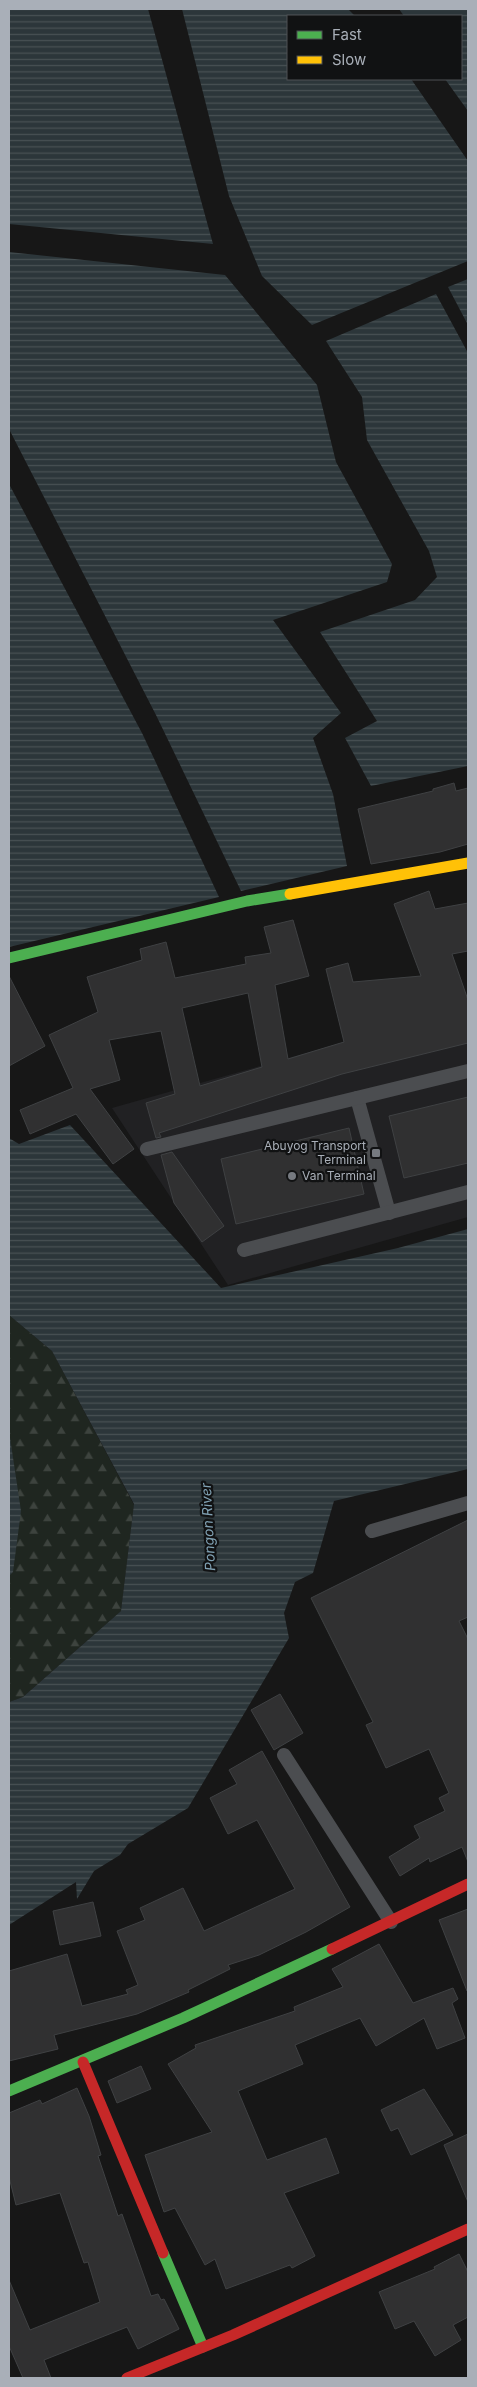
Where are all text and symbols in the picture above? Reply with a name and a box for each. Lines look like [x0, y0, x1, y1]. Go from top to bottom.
legend [287, 15, 462, 80]
text: Fast [332, 25, 362, 44]
text: Slow [332, 50, 366, 69]
place label: Abuyog Transport Terminal [264, 1138, 366, 1167]
marker: Abuyog Transport Terminal [370, 1147, 382, 1159]
place label: Van Terminal [302, 1168, 376, 1183]
marker: Van Terminal [286, 1170, 298, 1182]
water label: Pongon River [197, 1482, 218, 1571]

